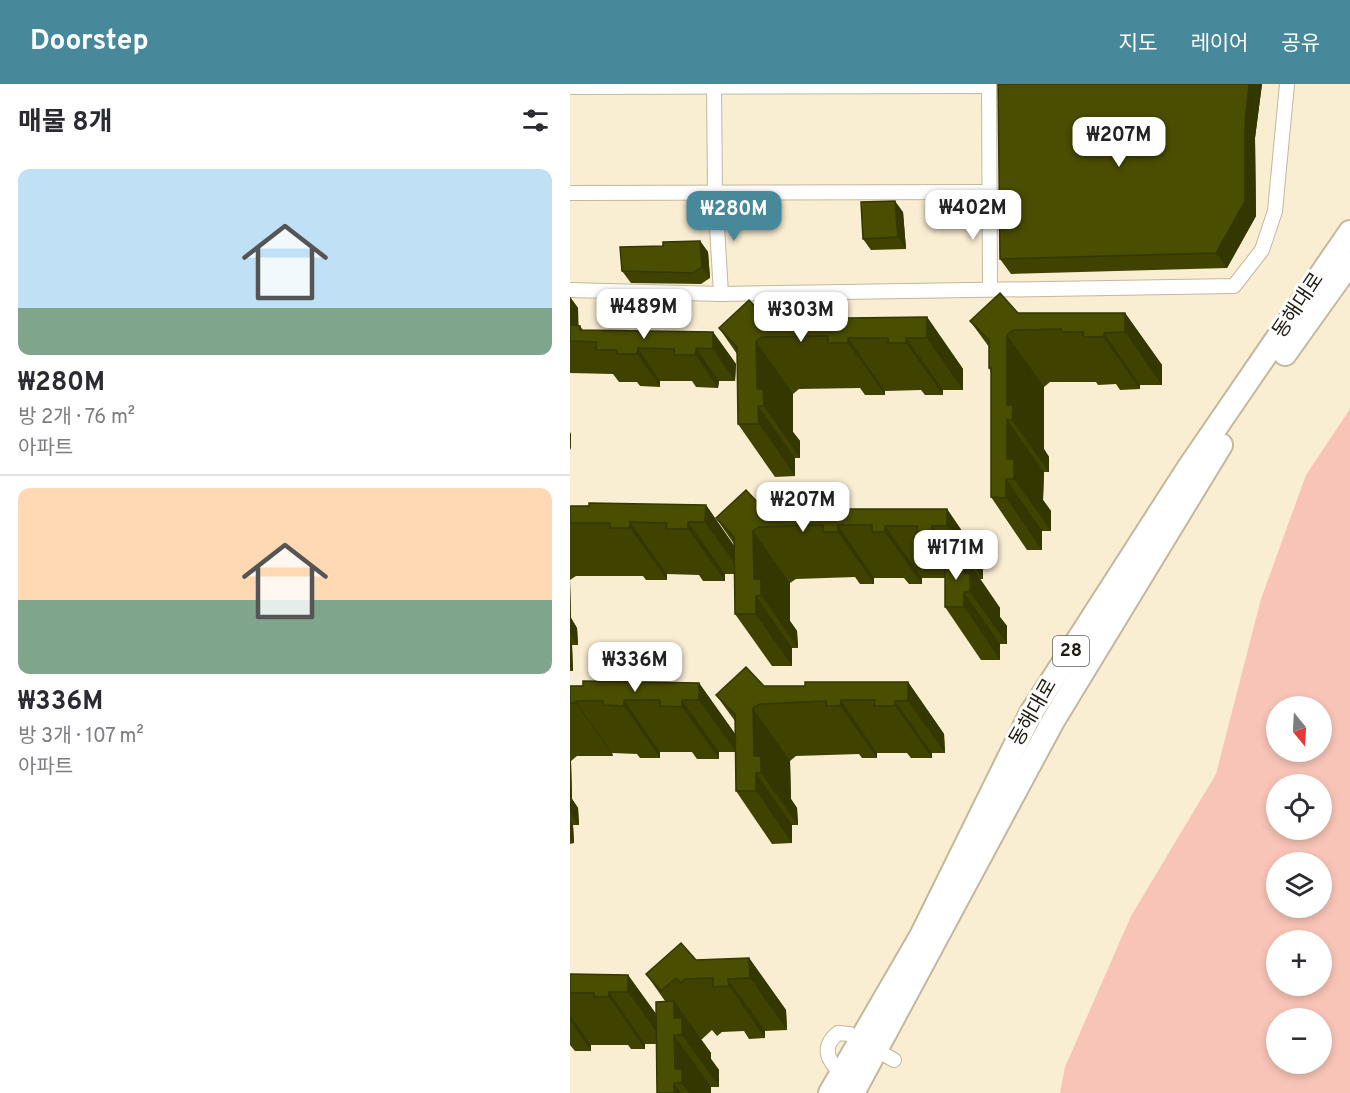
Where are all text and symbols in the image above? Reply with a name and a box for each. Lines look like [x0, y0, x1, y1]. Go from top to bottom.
text: Doorstep [30, 24, 149, 60]
text: 지도 [1119, 31, 1157, 58]
text: 레이어 [1190, 31, 1248, 58]
text: 공유 [1281, 31, 1320, 58]
icon: filters [519, 104, 552, 137]
text: 매물 8개 [18, 107, 113, 140]
pin: ₩207M [1077, 117, 1161, 168]
text: ₩207M [1086, 123, 1152, 149]
pin: ₩402M [931, 190, 1015, 241]
pin: ₩280M [692, 191, 776, 242]
text: ₩402M [939, 196, 1007, 222]
text: ₩280M [701, 197, 767, 223]
icon: home [231, 208, 339, 316]
street label: 동해대로 [1268, 268, 1330, 344]
pin: ₩489M [602, 289, 686, 340]
pin: ₩303M [759, 292, 843, 343]
text: ₩489M [610, 295, 678, 321]
text: ₩303M [768, 298, 834, 324]
text: ₩280M [18, 367, 105, 400]
text: 방 2개 · 76 m² [18, 405, 135, 431]
text: 아파트 [18, 436, 73, 462]
pin: ₩207M [761, 482, 845, 533]
text: ₩207M [770, 488, 836, 514]
icon: home [231, 527, 339, 635]
pin: ₩171M [914, 530, 998, 581]
text: ₩171M [928, 536, 984, 562]
road number: 28 [1053, 636, 1089, 666]
pin: ₩336M [593, 642, 677, 693]
text: ₩336M [602, 648, 668, 674]
street label: 동해대로 [1004, 675, 1064, 751]
text: ₩336M [18, 686, 103, 719]
north arrow [1266, 696, 1332, 762]
map controls [1266, 696, 1332, 1074]
text: 방 3개 · 107 m² [18, 724, 144, 750]
text: 아파트 [18, 755, 73, 781]
button: locate [1266, 774, 1332, 840]
button: layers [1266, 852, 1332, 918]
button: + [1266, 930, 1332, 996]
button: − [1266, 1008, 1332, 1074]

